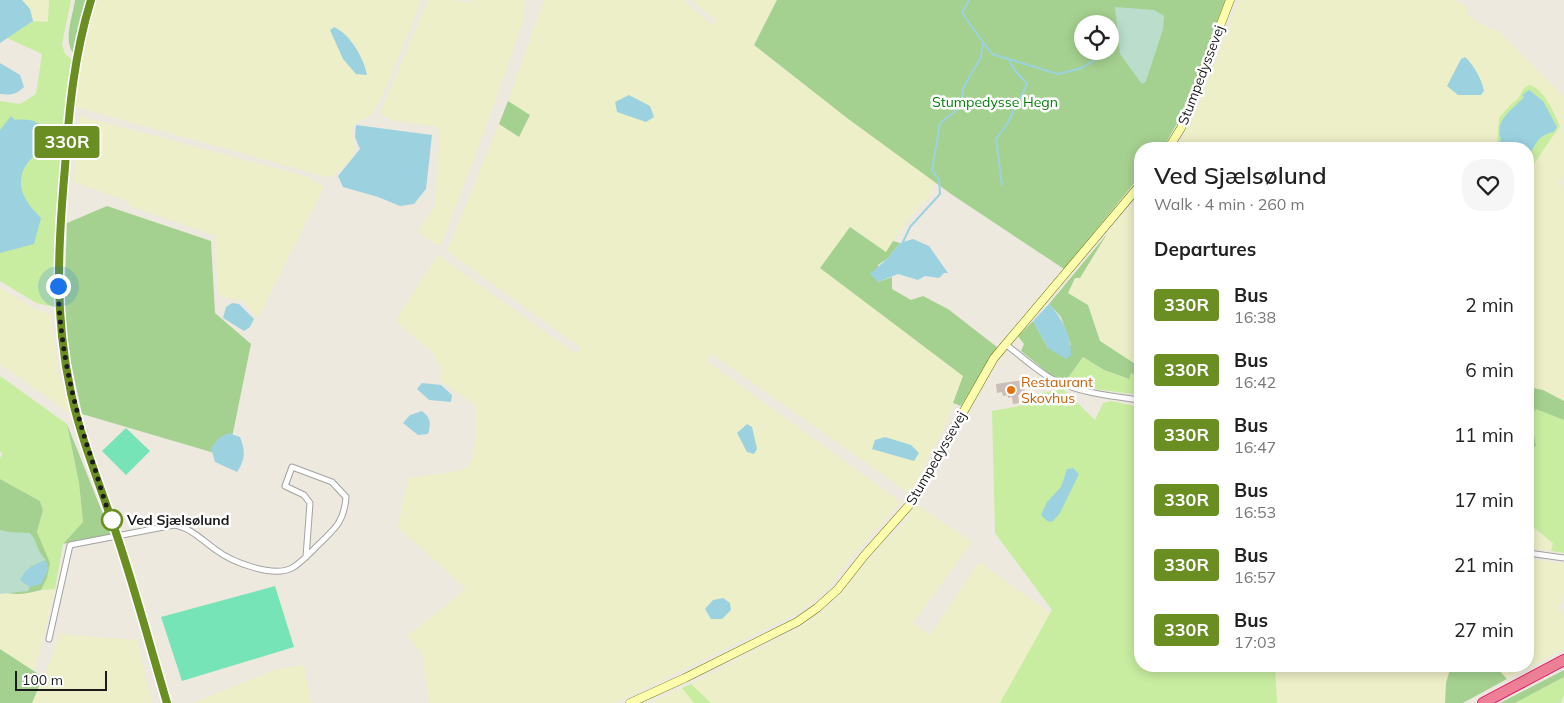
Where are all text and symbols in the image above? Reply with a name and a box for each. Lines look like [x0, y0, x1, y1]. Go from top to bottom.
map controls [1074, 15, 1119, 60]
button: locate [1074, 15, 1119, 60]
street label: Stumpedyssevej [1174, 23, 1228, 127]
park label: Stumpedysse Hegn [932, 93, 1058, 111]
line badge: 330R [32, 126, 102, 158]
text: 330R [44, 130, 90, 153]
button: heart [1462, 159, 1514, 211]
text: Ved Sjælsølund [1154, 160, 1327, 190]
text: Walk · 4 min · 260 m [1154, 194, 1305, 214]
text: Departures [1154, 237, 1256, 261]
your location [46, 274, 71, 299]
text: Bus [1234, 283, 1268, 307]
text: 330R [1164, 293, 1209, 316]
text: 2 min [1465, 293, 1514, 317]
text: 16:38 [1234, 307, 1276, 327]
text: Bus [1234, 348, 1268, 372]
text: 330R [1164, 358, 1209, 381]
text: 6 min [1465, 358, 1514, 382]
text: 16:42 [1234, 372, 1276, 392]
place label: Restaurant Skovhus [1021, 373, 1093, 407]
marker: Restaurant Skovhus [1005, 384, 1017, 396]
street label: Stumpedyssevej [902, 408, 970, 508]
text: Bus [1234, 413, 1268, 437]
text: 330R [1164, 423, 1209, 446]
text: 11 min [1454, 423, 1514, 447]
text: 16:47 [1234, 437, 1276, 457]
text: Bus [1234, 478, 1268, 502]
text: 330R [1164, 488, 1209, 511]
text: 17 min [1454, 488, 1514, 512]
text: 16:53 [1234, 502, 1276, 522]
marker: Ved Sjælsølund [101, 509, 123, 531]
place label: Ved Sjælsølund [126, 511, 229, 529]
text: Bus [1234, 543, 1268, 567]
text: 330R [1164, 553, 1209, 576]
text: 21 min [1454, 553, 1514, 577]
text: 16:57 [1234, 567, 1276, 587]
text: Bus [1234, 608, 1268, 632]
text: 330R [1164, 618, 1209, 641]
text: 27 min [1454, 618, 1514, 642]
text: 17:03 [1234, 632, 1276, 652]
scale bar [15, 668, 108, 691]
text: 100 m [22, 671, 63, 689]

